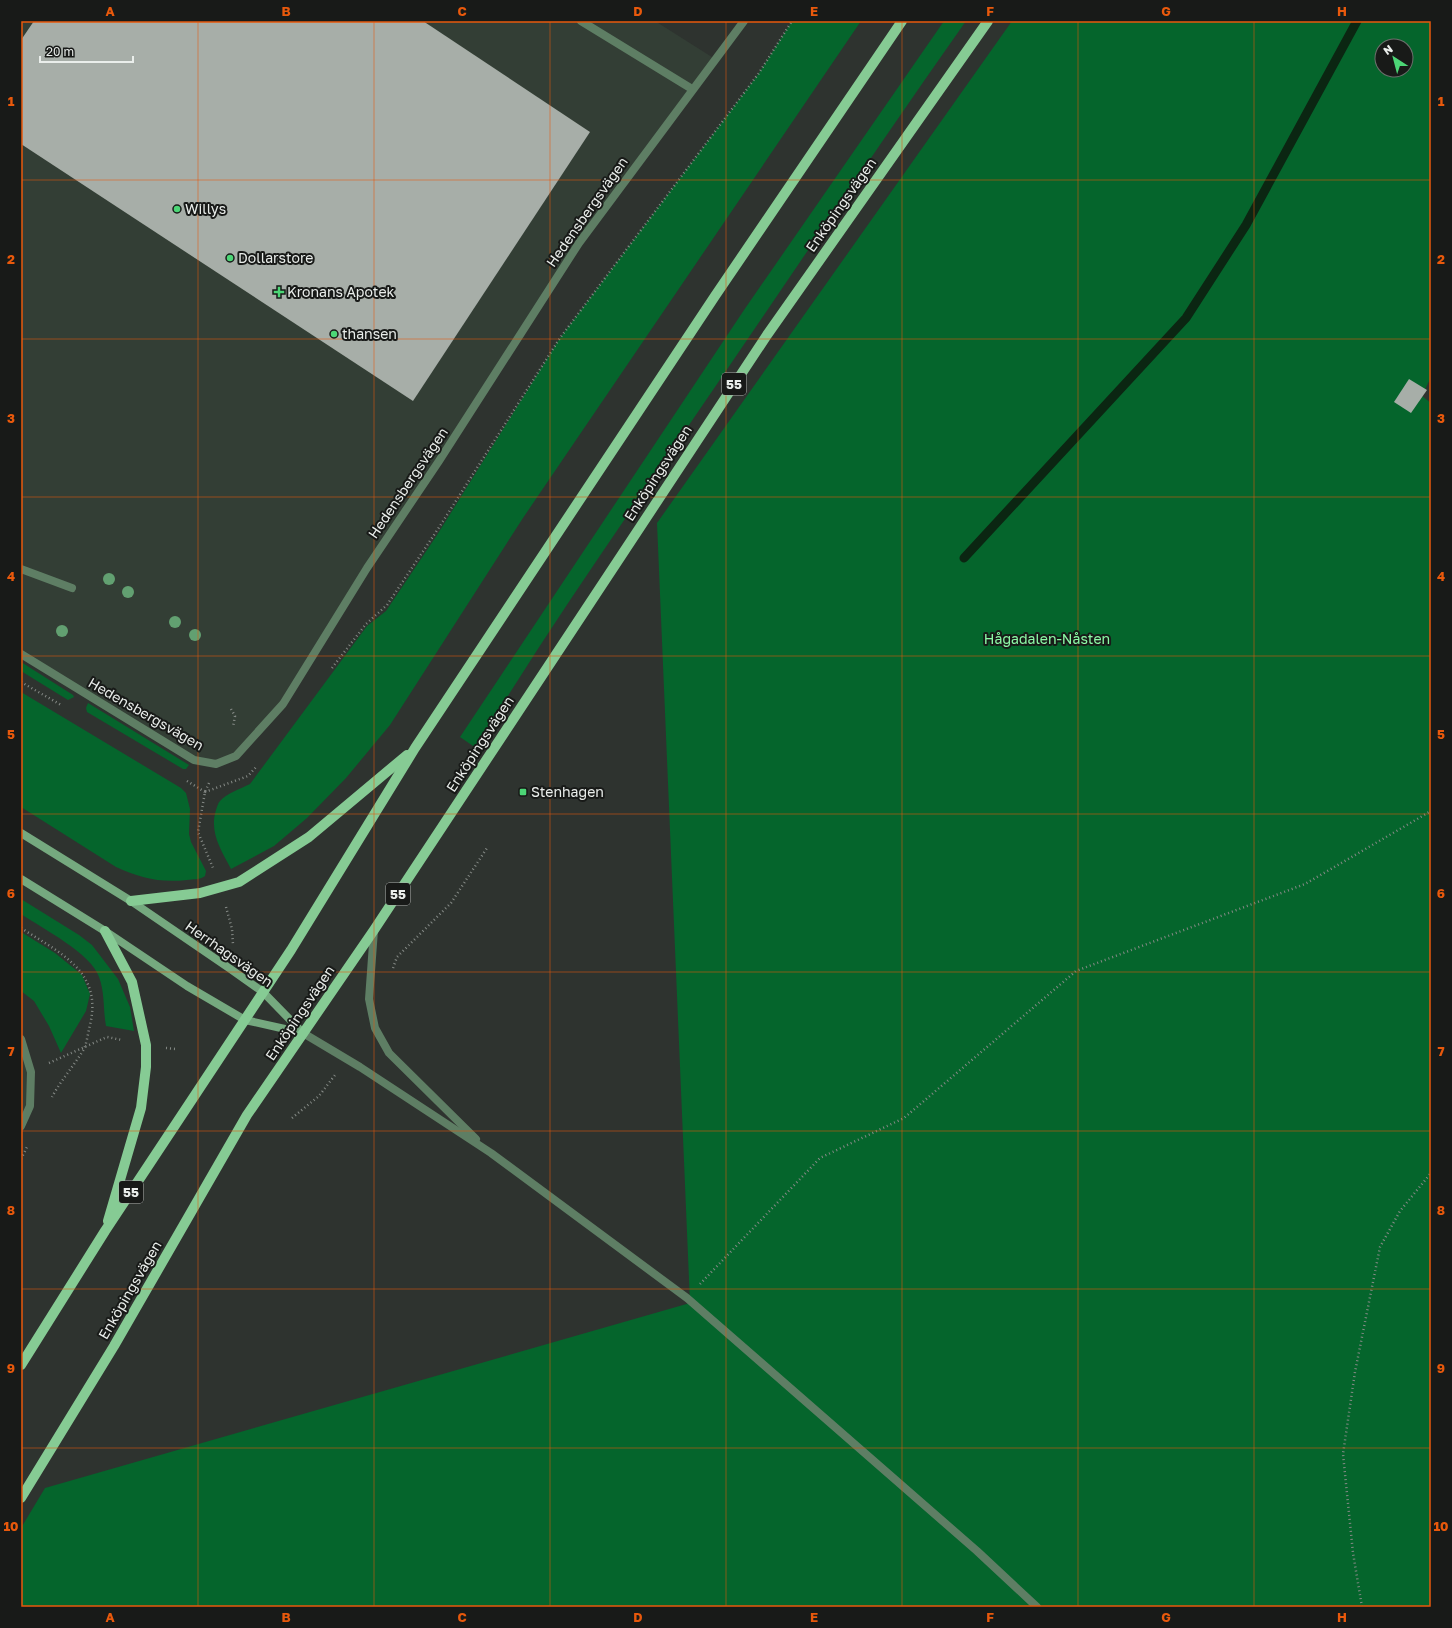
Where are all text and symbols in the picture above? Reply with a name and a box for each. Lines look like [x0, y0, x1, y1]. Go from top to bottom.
text: A [105, 3, 115, 19]
text: B [281, 3, 291, 19]
text: C [457, 3, 467, 19]
text: D [633, 3, 643, 19]
text: E [810, 3, 818, 19]
text: F [986, 3, 994, 19]
text: G [1161, 3, 1171, 19]
text: H [1337, 3, 1347, 19]
scale bar [40, 38, 133, 64]
north arrow [1374, 38, 1414, 78]
text: N [1381, 42, 1395, 57]
text: 20 m [46, 44, 74, 59]
text: 1 [8, 93, 15, 109]
text: 1 [1438, 93, 1445, 109]
street label: Hedensbergsvägen [542, 153, 631, 270]
street label: Enköpingsvägen [802, 154, 879, 255]
place label: Willys [185, 200, 226, 217]
marker: Willys [172, 204, 182, 214]
place label: Dollarstore [238, 249, 313, 266]
text: 2 [7, 251, 15, 267]
text: 2 [1437, 251, 1445, 267]
marker: Dollarstore [225, 253, 235, 263]
place label: Kronans Apotek [287, 283, 395, 300]
marker: Kronans Apotek [274, 287, 284, 297]
place label: thansen [342, 325, 397, 342]
marker: thansen [329, 329, 339, 339]
road number: 55 [722, 373, 746, 395]
text: 3 [7, 410, 15, 426]
text: 3 [1437, 410, 1445, 426]
street label: Enköpingsvägen [620, 422, 695, 524]
street label: Hedensbergsvägen [364, 424, 451, 542]
text: 4 [7, 568, 15, 584]
text: 4 [1437, 568, 1445, 584]
park label: Hågadalen-Nåsten [984, 630, 1110, 647]
street label: Hedensbergsvägen [86, 674, 207, 754]
street label: Enköpingsvägen [442, 693, 517, 795]
text: 5 [7, 726, 15, 742]
text: 5 [1437, 726, 1445, 742]
place label: Stenhagen [531, 783, 604, 800]
marker: Stenhagen [518, 787, 528, 797]
road number: 55 [386, 883, 410, 905]
text: 6 [7, 885, 15, 901]
text: 6 [1437, 885, 1445, 901]
street label: Herrhagsvägen [182, 917, 276, 990]
street label: Enköpingsvägen [262, 962, 338, 1063]
text: 7 [7, 1043, 15, 1059]
text: 7 [1437, 1043, 1445, 1059]
road number: 55 [119, 1181, 143, 1203]
text: 8 [7, 1202, 15, 1218]
text: 8 [1437, 1202, 1445, 1218]
street label: Enköpingsvägen [94, 1237, 165, 1342]
text: 9 [7, 1360, 15, 1376]
text: 9 [1437, 1360, 1445, 1376]
text: 10 [3, 1518, 19, 1534]
text: 10 [1433, 1518, 1449, 1534]
text: A [105, 1609, 115, 1625]
text: B [281, 1609, 291, 1625]
text: C [457, 1609, 467, 1625]
text: D [633, 1609, 643, 1625]
text: E [810, 1609, 818, 1625]
text: F [986, 1609, 994, 1625]
text: G [1161, 1609, 1171, 1625]
text: H [1337, 1609, 1347, 1625]

